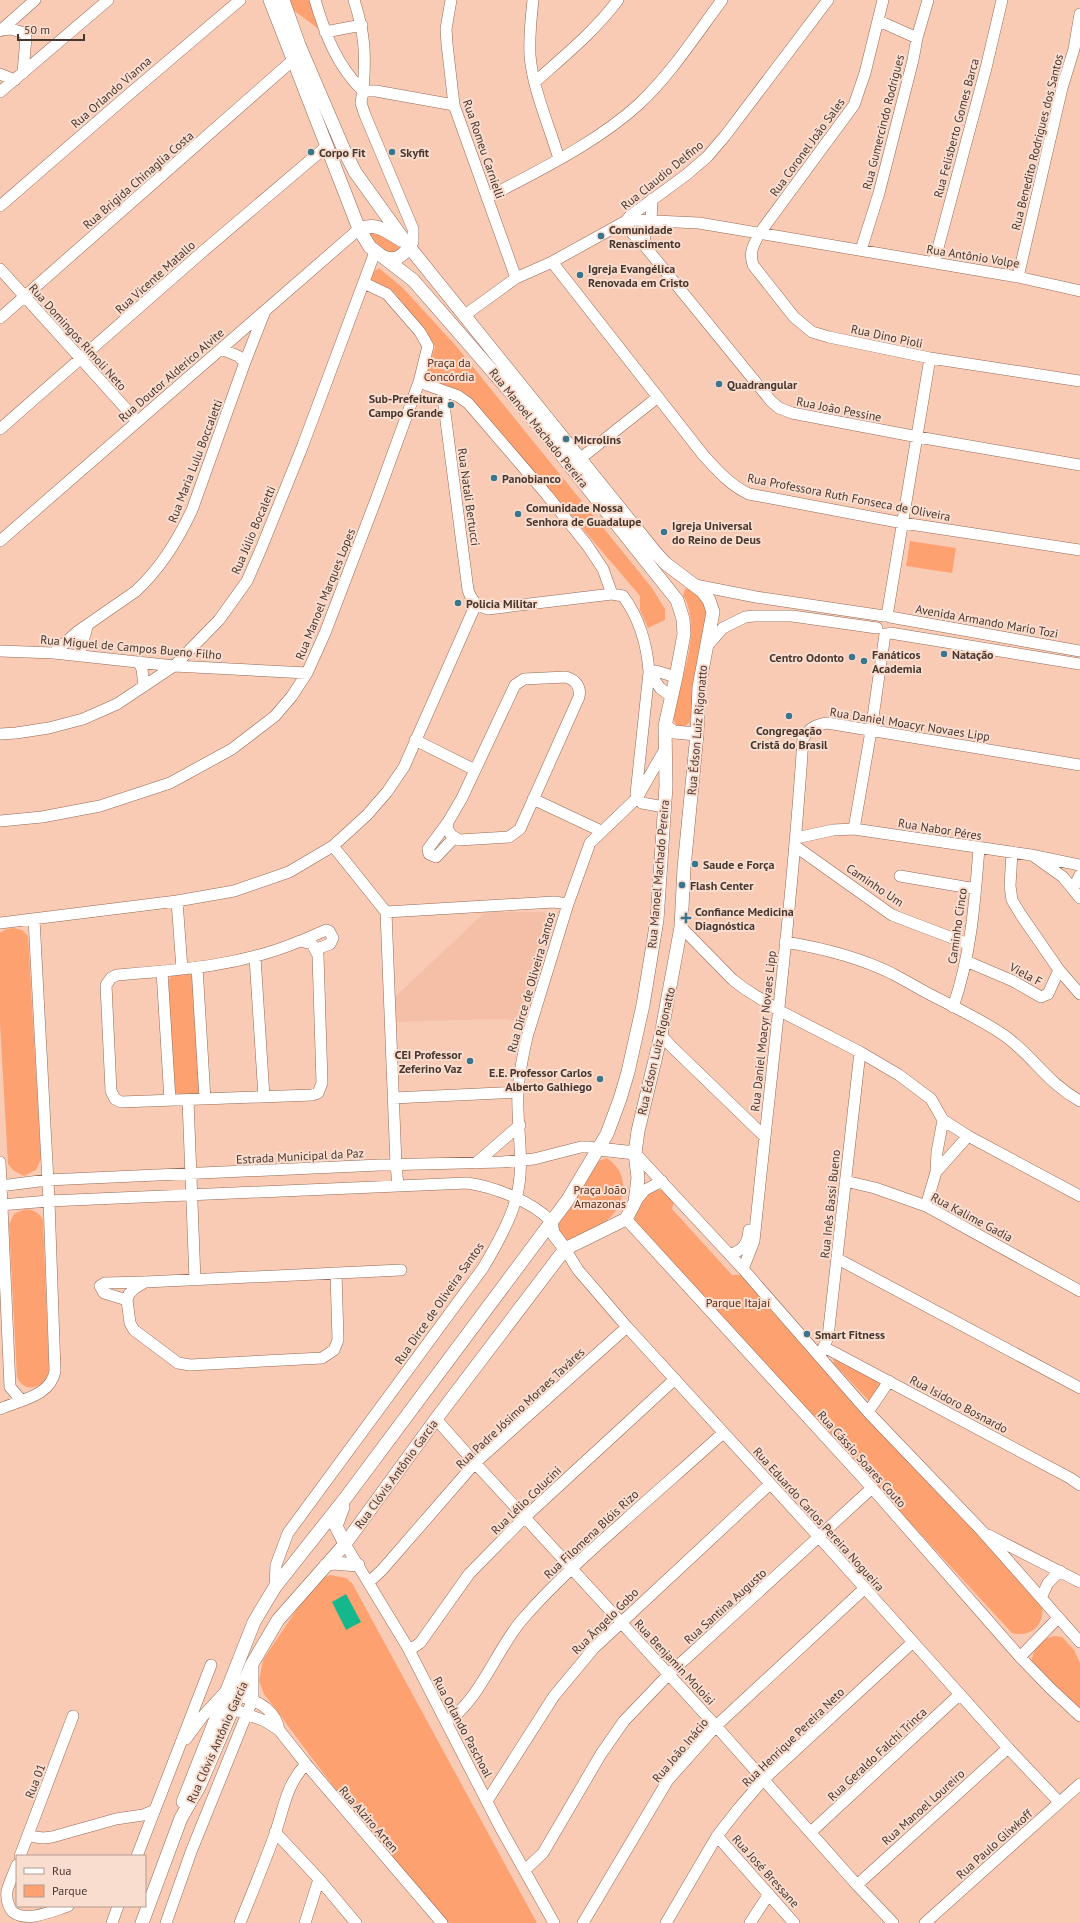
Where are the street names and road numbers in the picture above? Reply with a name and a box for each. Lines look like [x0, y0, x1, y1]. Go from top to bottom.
street label: Rua Benedito Rodrigues dos Santos [1008, 52, 1066, 232]
street label: Rua Orlando Vianna [68, 53, 154, 131]
street label: Rua Gumercindo Rodrigues [859, 53, 907, 191]
street label: Rua Felisberto Gomes Barca [930, 57, 982, 199]
street label: Rua Coronel João Sales [766, 95, 848, 199]
street label: Rua Romeu Carnielli [460, 97, 508, 201]
street label: Rua Brigida Chinaglia Costa [80, 128, 196, 232]
street label: Rua Claudio Delfino [618, 137, 706, 213]
street label: Rua Vicente Matallo [112, 237, 198, 317]
street label: Rua Antônio Volpe [925, 241, 1021, 271]
street label: Rua Domingos Rímoli Neto [26, 281, 130, 393]
street label: Rua Dino Pioli [850, 321, 924, 351]
street label: Rua Doutor Alderico Alvite [115, 325, 227, 425]
street label: Rua Manoel Machado Pereira [486, 365, 592, 491]
street label: Rua João Pessine [795, 393, 883, 425]
street label: Rua Maria Lulu Boccaletti [165, 397, 225, 525]
street label: Rua Natali Bertucci [455, 447, 483, 547]
street label: Rua Professora Ruth Fonseca de Oliveira [746, 470, 952, 524]
street label: Rua Júlio Bocaletti [228, 483, 278, 577]
street label: Rua Manoel Marques Lopes [292, 526, 358, 662]
street label: Avenida Armando Mario Tozi [914, 601, 1060, 641]
street label: Rua Miguel de Campos Bueno Filho [40, 632, 222, 662]
street label: Rua Édson Luiz Rigonatto [684, 664, 710, 796]
street label: Rua Daniel Moacyr Novaes Lipp [829, 704, 991, 744]
street label: Rua Manoel Machado Pereira [644, 799, 672, 949]
street label: Rua Nabor Péres [897, 815, 983, 843]
street label: Caminho Um [843, 860, 907, 910]
street label: Caminho Cinco [944, 887, 970, 965]
street label: Rua Dirce de Oliveira Santos [504, 910, 558, 1054]
street label: Rua Daniel Moacyr Novaes Lipp [747, 950, 779, 1112]
street label: Viela F [1006, 959, 1045, 989]
street label: Rua Édson Luiz Rigonatto [634, 986, 678, 1116]
street label: Estrada Municipal da Paz [236, 1145, 364, 1167]
street label: Rua Inês Bassi Bueno [817, 1149, 843, 1259]
street label: Rua Kalime Gadia [929, 1189, 1015, 1245]
street label: Rua Dirce de Oliveira Santos [391, 1239, 487, 1367]
street label: Rua Padre Jósimo Moraes Taváres [453, 1344, 587, 1472]
street label: Rua Isidoro Bosnardo [907, 1372, 1011, 1436]
street label: Rua Cássio Soares Couto [815, 1407, 909, 1511]
street label: Rua Clóvis Antônio Garcia [351, 1416, 441, 1532]
street label: Rua Eduardo Carlos Pereira Nogueira [750, 1444, 888, 1594]
street label: Rua Lélio Colucini [488, 1463, 564, 1537]
street label: Rua Filomena Blóis Rizo [541, 1486, 641, 1582]
street label: Rua Santina Augusto [681, 1565, 769, 1647]
street label: Rua Ângelo Gobo [569, 1585, 641, 1657]
street label: Rua Benjamin Moloisi [631, 1616, 719, 1708]
street label: Rua Orlando Paschoal [430, 1674, 496, 1780]
street label: Rua Clóvis Antônio Garcia [183, 1679, 251, 1805]
street label: Rua Henrique Pereira Neto [739, 1684, 847, 1790]
street label: Rua Geraldo Falchi Trinca [824, 1704, 930, 1804]
street label: Rua João Inácio [649, 1715, 711, 1785]
street label: Rua 01 [22, 1762, 48, 1800]
street label: Rua Manoel Loureiro [879, 1766, 967, 1848]
street label: Rua Alziro Arten [336, 1783, 402, 1855]
street label: Rua Paulo Gliwkoff [953, 1805, 1036, 1882]
street label: Rua José Bressane [729, 1831, 803, 1911]

